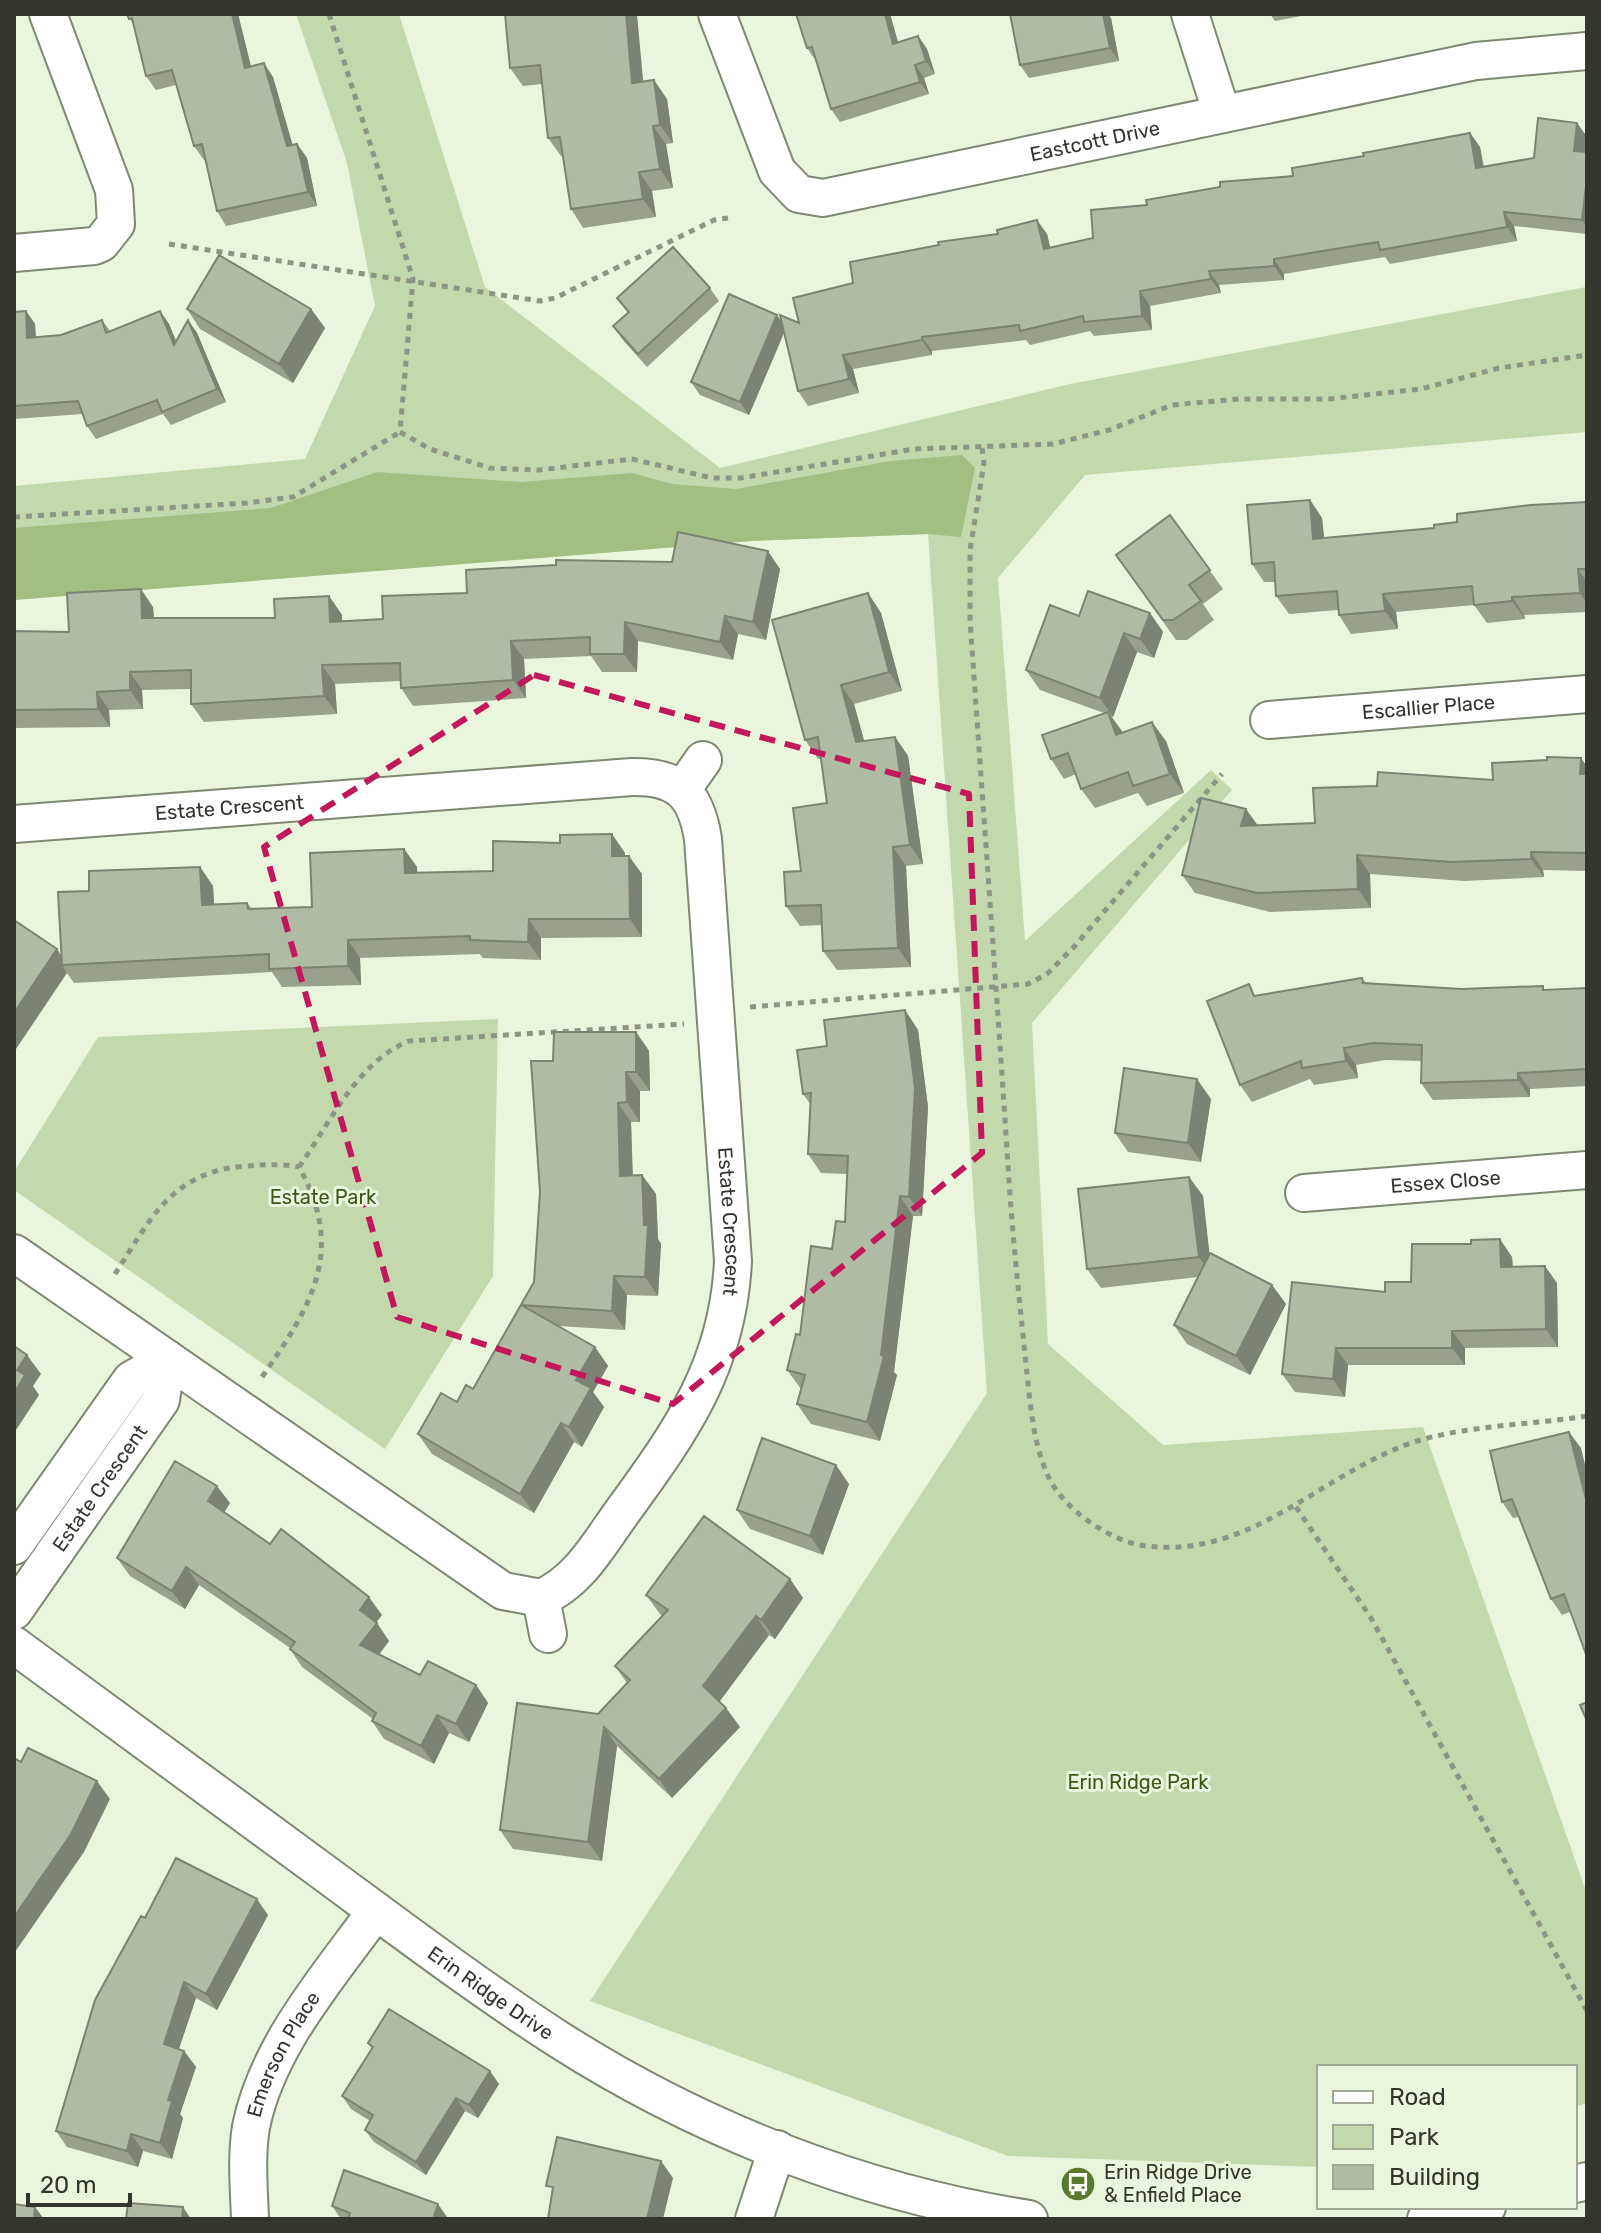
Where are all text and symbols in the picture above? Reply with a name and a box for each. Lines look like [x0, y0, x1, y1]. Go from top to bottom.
street label: Eastcott Drive [1028, 116, 1162, 166]
street label: Escallier Place [1361, 690, 1496, 724]
street label: Estate Crescent [154, 790, 305, 825]
street label: Estate Crescent [713, 1146, 745, 1298]
street label: Essex Close [1390, 1165, 1501, 1198]
park label: Estate Park [270, 1185, 377, 1209]
street label: Estate Crescent [47, 1420, 152, 1556]
park label: Erin Ridge Park [1067, 1770, 1209, 1794]
street label: Erin Ridge Drive [423, 1941, 558, 2045]
street label: Emerson Place [242, 1987, 325, 2120]
legend [1317, 2065, 1577, 2209]
text: Road [1389, 2083, 1446, 2111]
text: Park [1389, 2123, 1440, 2151]
scale bar [28, 2157, 130, 2207]
place label: Erin Ridge Drive & Enfield Place [1104, 2160, 1252, 2207]
text: Building [1389, 2163, 1480, 2191]
bus stop icon: Erin Ridge Drive & Enfield Place [1059, 2165, 1097, 2203]
text: 20 m [40, 2171, 97, 2199]

